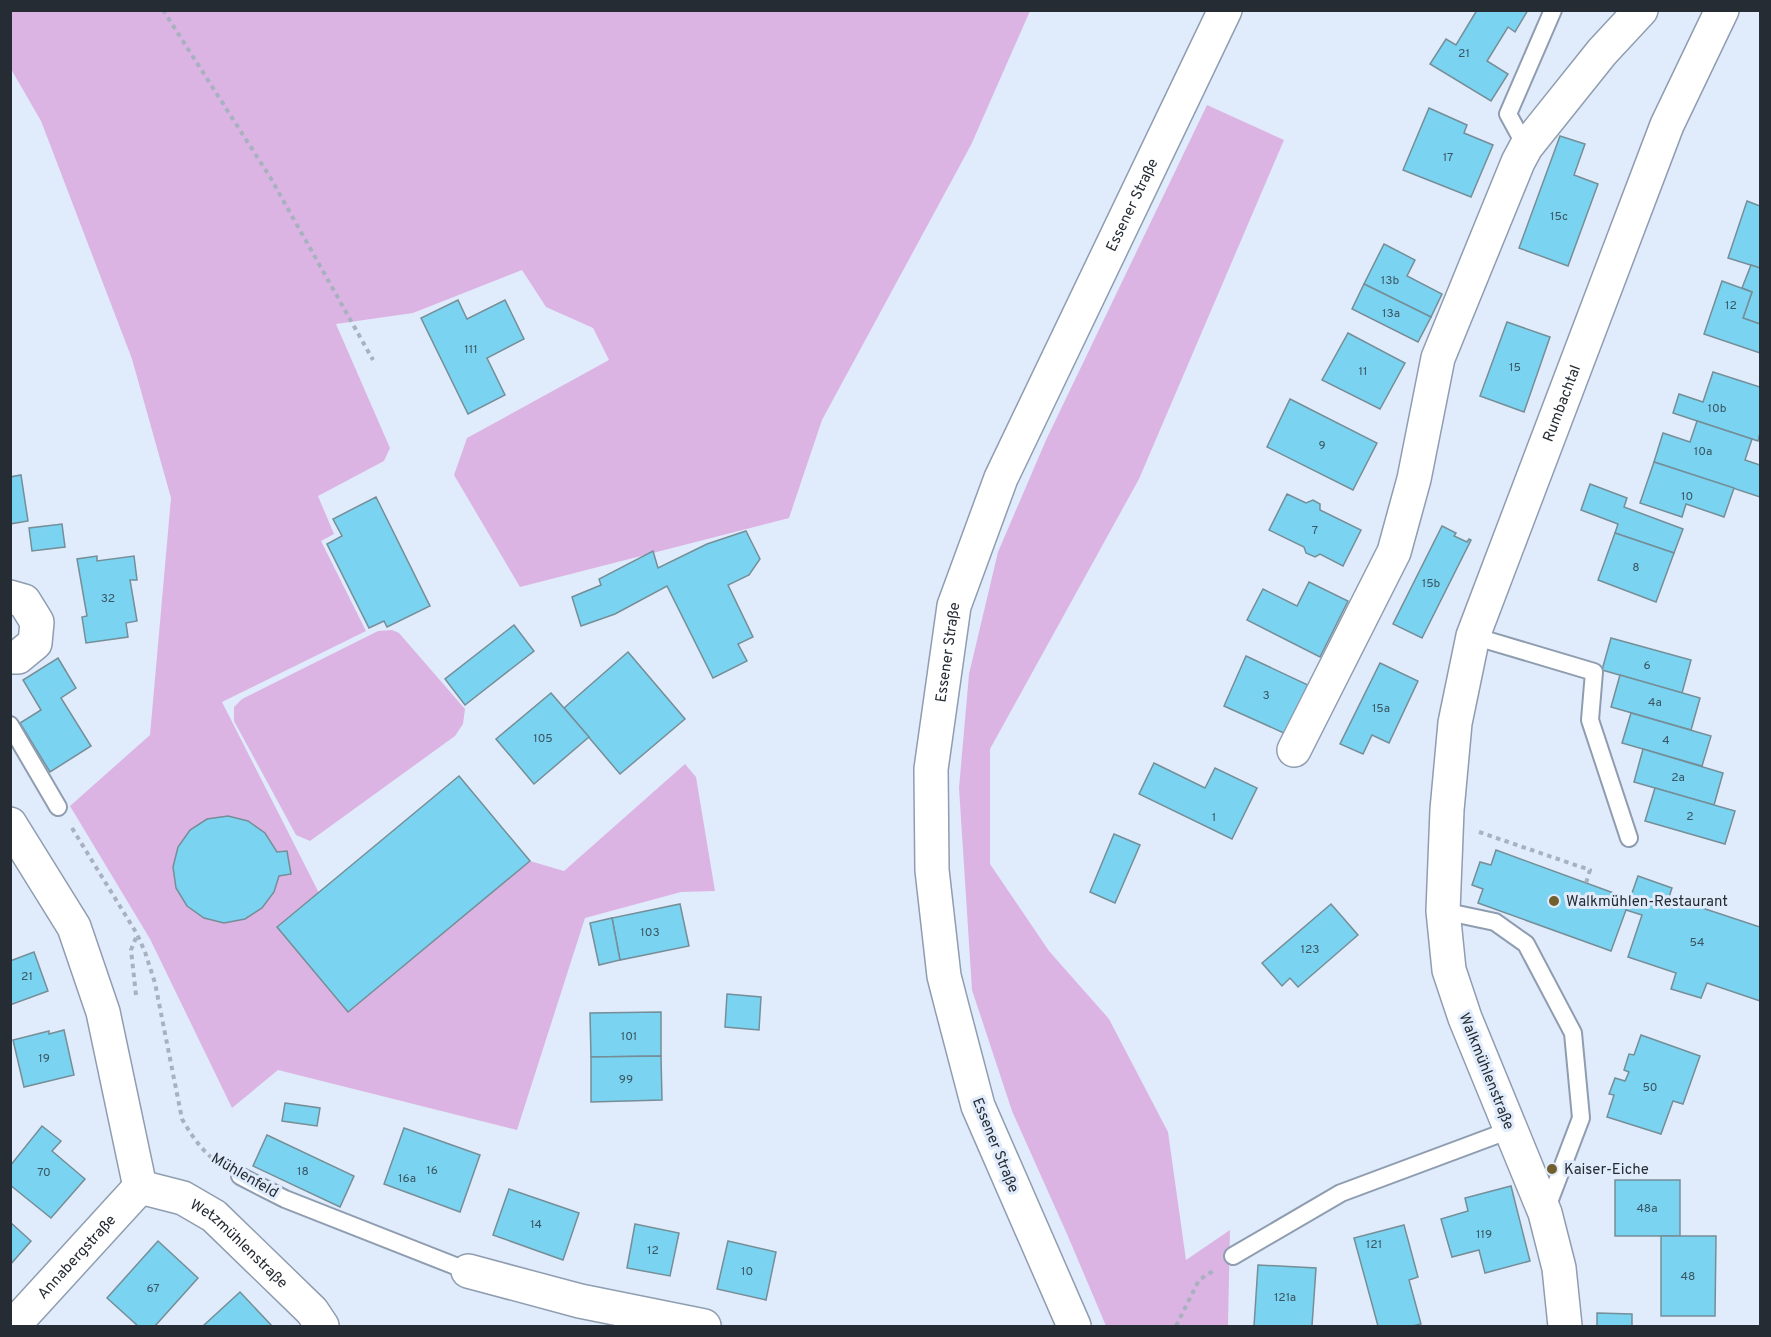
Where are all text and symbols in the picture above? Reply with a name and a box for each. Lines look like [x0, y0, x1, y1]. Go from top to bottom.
house number: 21 [1458, 46, 1470, 62]
house number: 17 [1443, 150, 1453, 166]
street label: Essener Straße [1103, 156, 1163, 255]
house number: 15c [1550, 209, 1568, 225]
house number: 13b [1381, 273, 1399, 289]
house number: 12 [1725, 298, 1737, 314]
house number: 13a [1382, 306, 1400, 322]
house number: 111 [464, 342, 478, 358]
house number: 15 [1509, 360, 1521, 376]
street label: Rumbachtal [1540, 363, 1586, 445]
house number: 11 [1359, 364, 1367, 380]
house number: 10b [1708, 401, 1727, 417]
house number: 9 [1318, 438, 1326, 454]
house number: 10a [1694, 444, 1712, 460]
house number: 10 [1681, 489, 1693, 505]
house number: 7 [1312, 523, 1318, 539]
house number: 8 [1632, 560, 1640, 576]
house number: 15b [1422, 576, 1441, 592]
house number: 32 [101, 591, 115, 607]
street label: Essener Straße [933, 601, 965, 704]
house number: 6 [1643, 658, 1651, 674]
house number: 3 [1262, 688, 1270, 704]
house number: 4a [1648, 695, 1662, 711]
house number: 15a [1372, 701, 1390, 717]
house number: 105 [533, 731, 553, 747]
house number: 4 [1662, 733, 1670, 749]
house number: 2a [1671, 770, 1685, 786]
house number: 2 [1686, 809, 1694, 825]
house number: 1 [1212, 810, 1216, 826]
place label: Walkmühlen-Restaurant [1566, 893, 1728, 912]
marker: Walkmühlen-Restaurant [1547, 894, 1561, 908]
house number: 103 [640, 925, 660, 941]
house number: 54 [1689, 935, 1705, 951]
house number: 123 [1300, 942, 1320, 958]
house number: 21 [21, 969, 33, 985]
street label: Walkmühlenstraße [1454, 1010, 1518, 1133]
house number: 101 [621, 1029, 637, 1045]
house number: 19 [38, 1051, 50, 1067]
house number: 99 [619, 1072, 633, 1088]
house number: 50 [1642, 1080, 1658, 1096]
street label: Essener Straße [967, 1095, 1022, 1196]
street label: Mühlenfeld [207, 1149, 281, 1203]
place label: Kaiser-Eiche [1564, 1161, 1649, 1180]
marker: Kaiser-Eiche [1545, 1162, 1559, 1176]
house number: 16 [426, 1163, 438, 1179]
house number: 18 [297, 1164, 309, 1180]
house number: 70 [37, 1165, 51, 1181]
house number: 16a [398, 1171, 416, 1187]
street label: Wetzmühlenstraße [186, 1196, 291, 1293]
house number: 48a [1636, 1201, 1658, 1217]
street label: Annabergstraße [34, 1211, 121, 1304]
house number: 14 [530, 1217, 542, 1233]
house number: 119 [1476, 1227, 1492, 1243]
house number: 121 [1366, 1237, 1382, 1253]
house number: 12 [647, 1243, 659, 1259]
house number: 10 [741, 1264, 753, 1280]
house number: 48 [1681, 1269, 1695, 1285]
house number: 67 [146, 1281, 160, 1297]
house number: 121a [1274, 1290, 1296, 1306]

